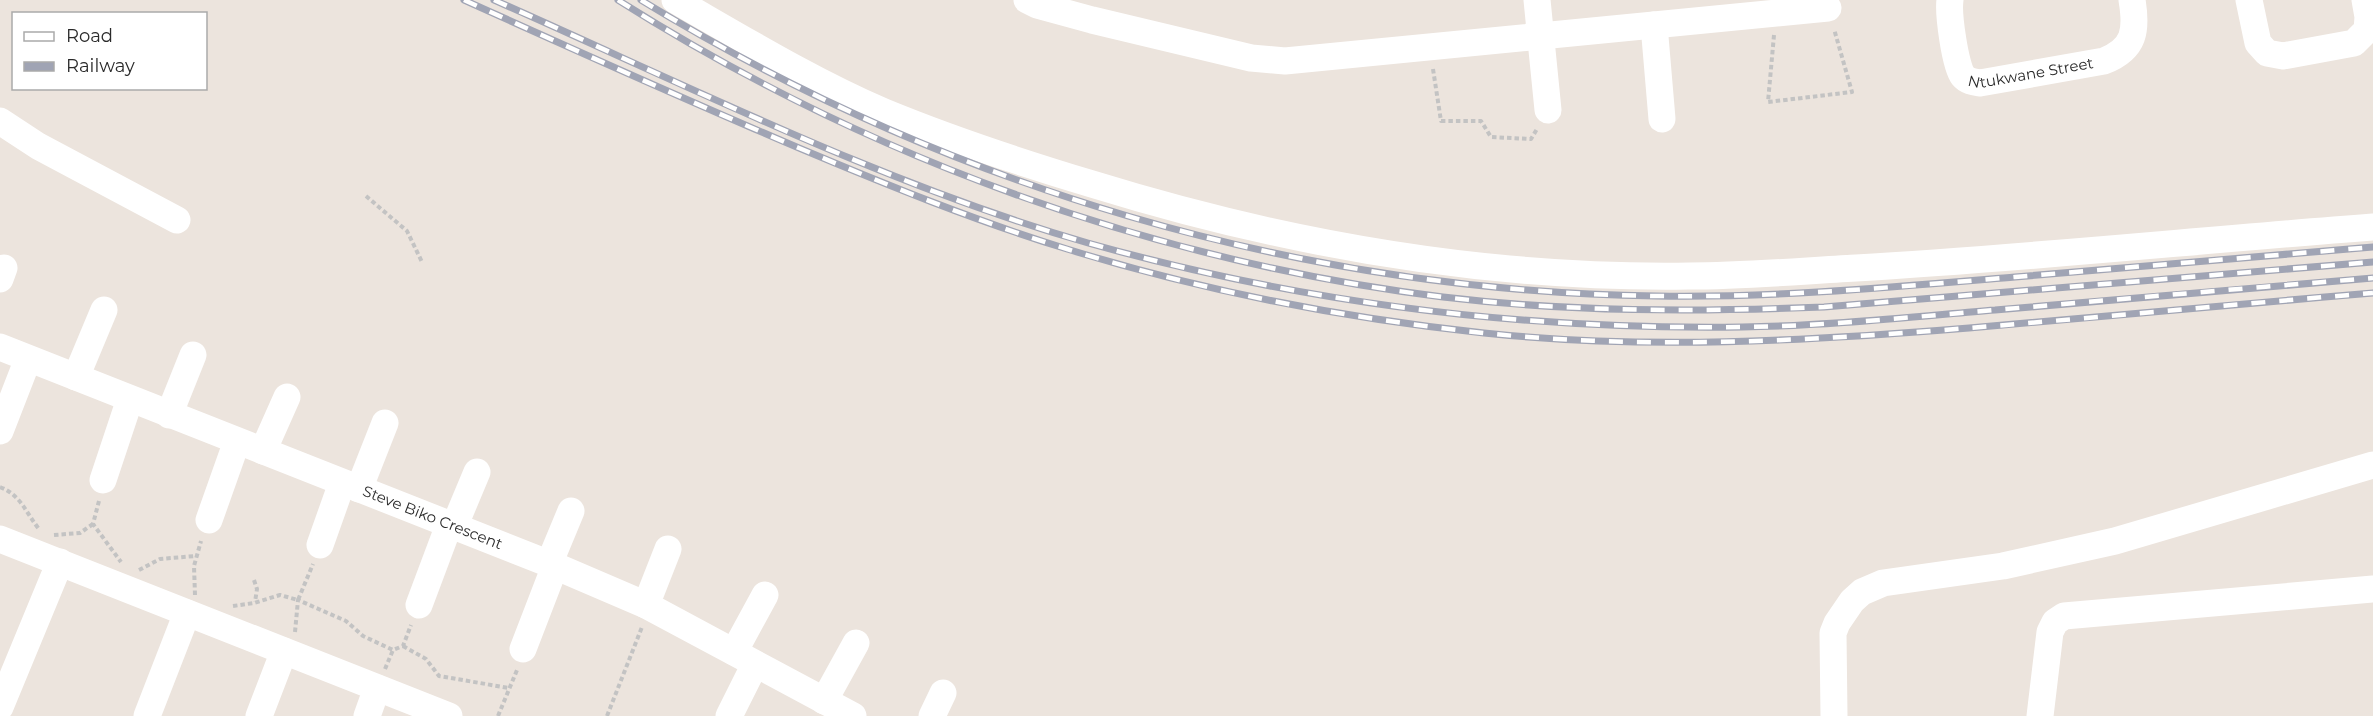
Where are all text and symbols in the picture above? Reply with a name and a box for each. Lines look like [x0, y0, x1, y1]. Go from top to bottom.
legend [12, 12, 207, 90]
text: Road [66, 25, 113, 47]
street label: Ntukwane Street [1966, 53, 2095, 92]
text: Railway [66, 55, 135, 77]
street label: Steve Biko Crescent [360, 481, 505, 553]

